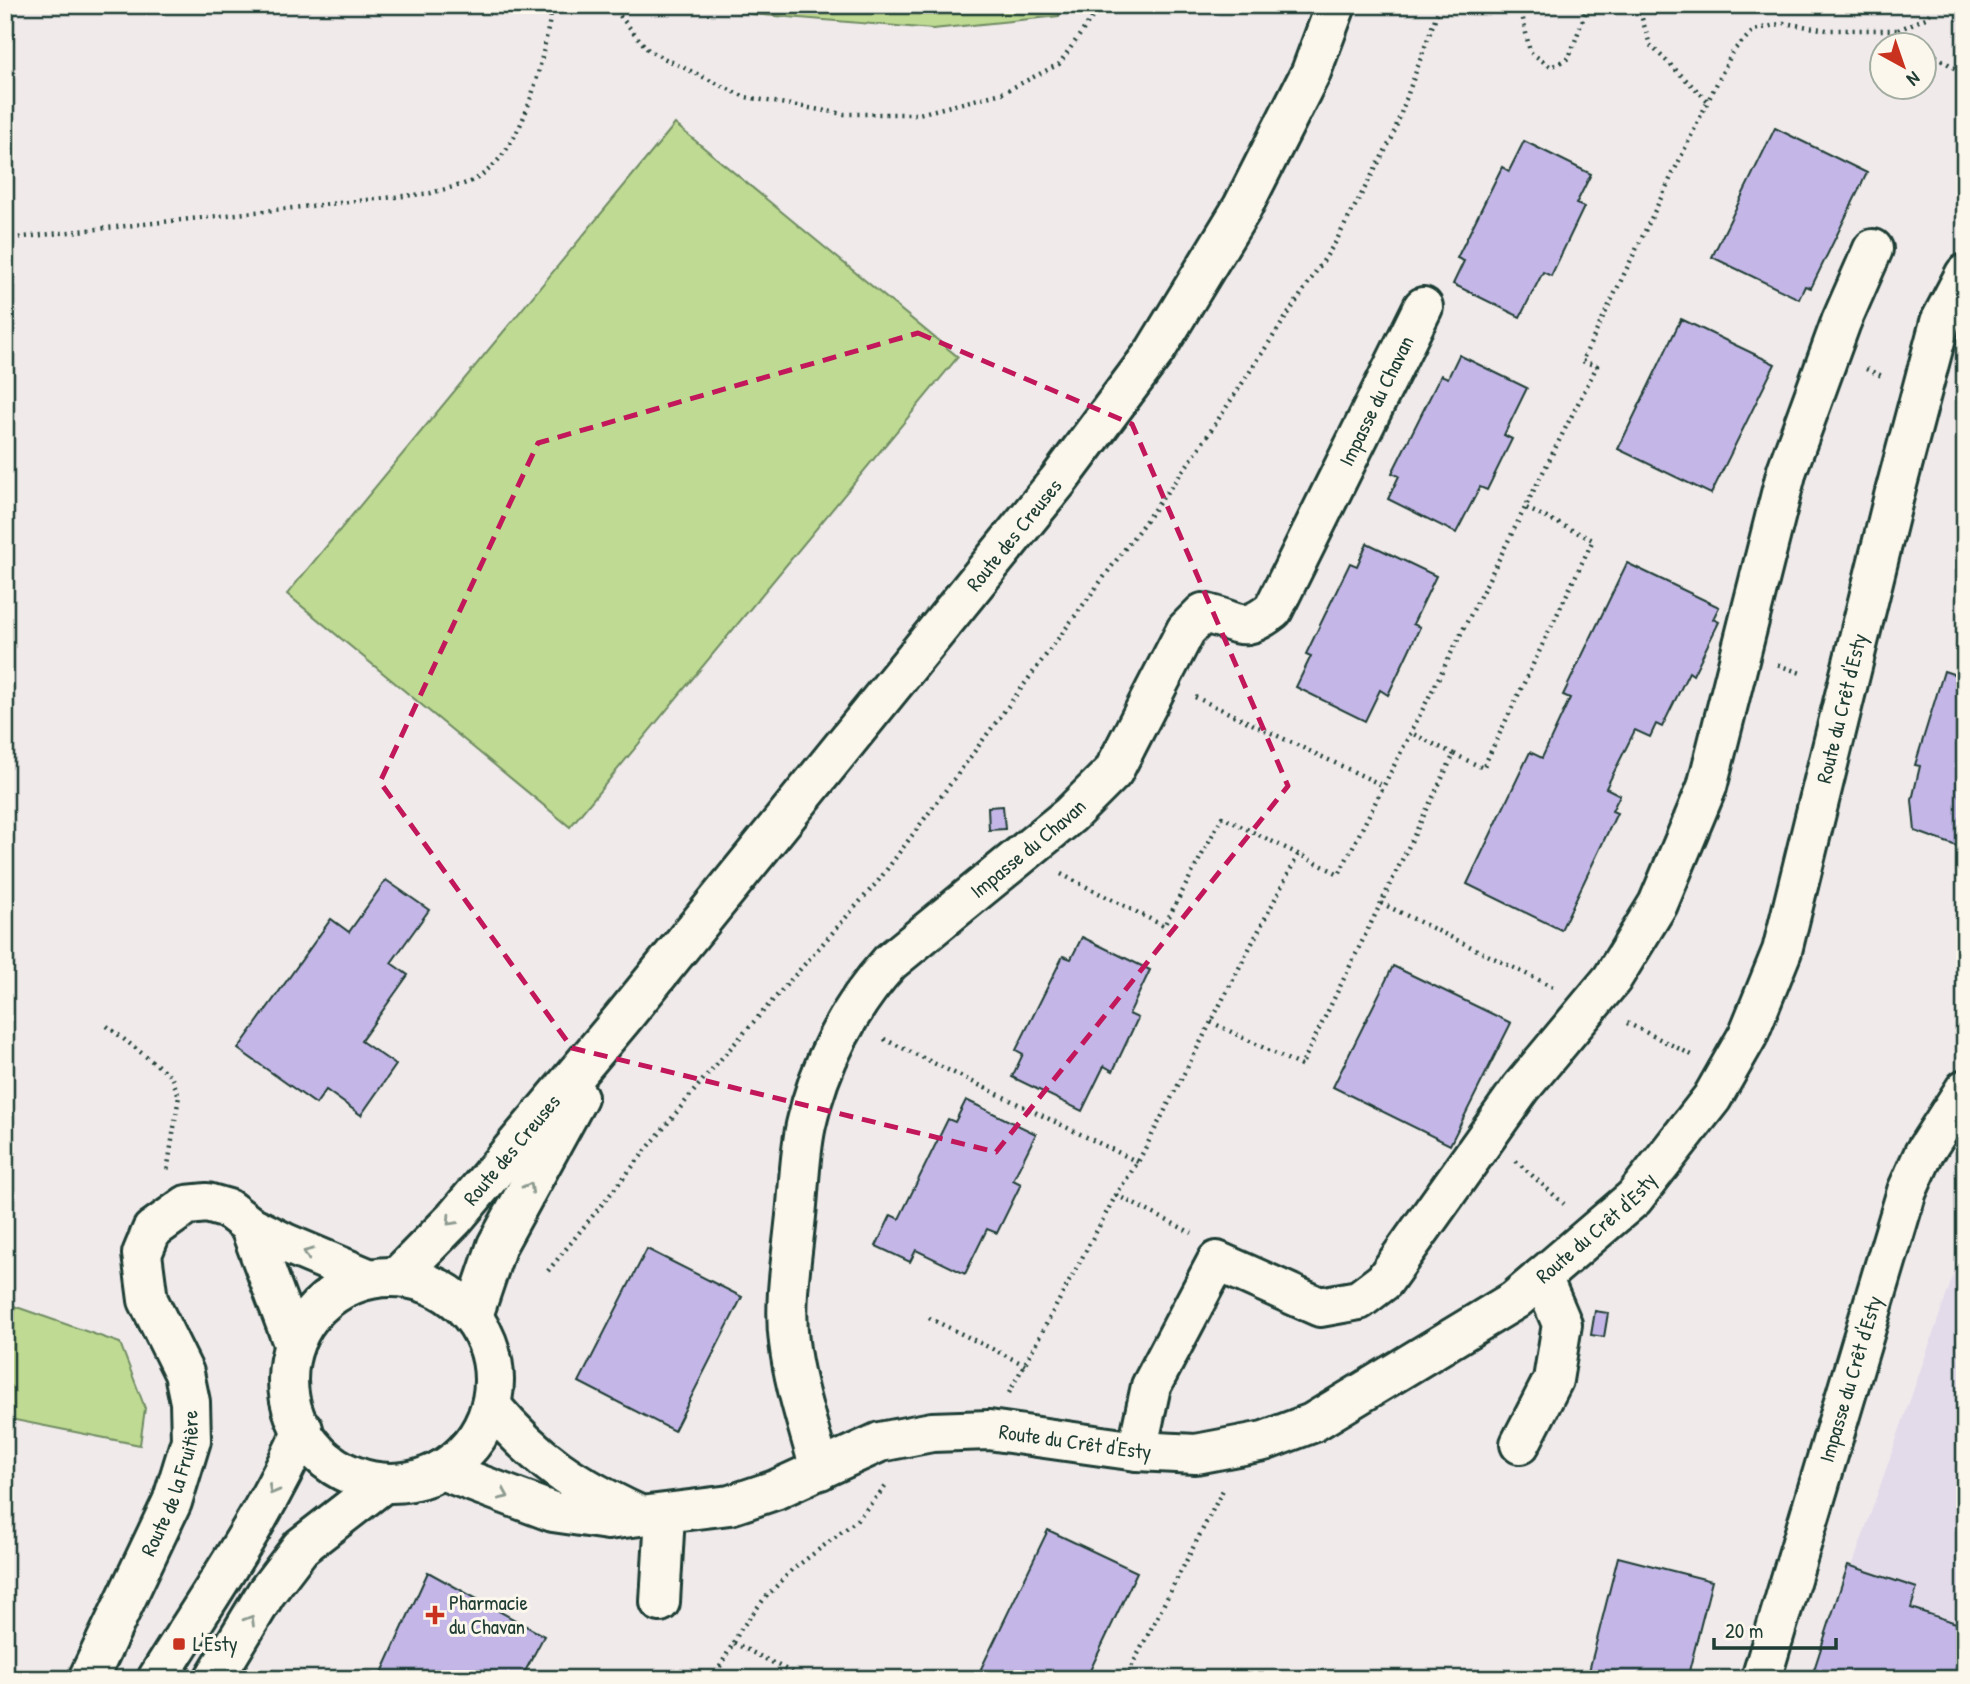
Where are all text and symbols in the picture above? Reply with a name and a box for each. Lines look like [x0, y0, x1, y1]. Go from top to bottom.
north arrow [1868, 32, 1938, 102]
text: N [1902, 66, 1926, 92]
street label: Impasse du Chavan [1332, 331, 1421, 471]
street label: Route des Creuses [959, 472, 1068, 597]
street label: Route du Crêt d'Esty [1809, 630, 1874, 786]
street label: Impasse du Chavan [964, 792, 1092, 905]
street label: Route des Creuses [456, 1088, 567, 1212]
street label: Route du Crêt d'Esty [1529, 1166, 1663, 1290]
one-way arrow [521, 1181, 534, 1194]
one-way arrow [447, 1213, 460, 1226]
one-way arrow [303, 1247, 315, 1261]
street label: Impasse du Crêt d'Esty [1812, 1292, 1889, 1466]
street label: Route de la Fruitière [133, 1410, 205, 1561]
street label: Route du Crêt d'Esty [997, 1417, 1152, 1466]
one-way arrow [268, 1483, 281, 1495]
one-way arrow [497, 1487, 509, 1501]
place label: Pharmacie du Chavan [449, 1588, 528, 1641]
marker: Pharmacie du Chavan [427, 1607, 443, 1623]
scale bar [1714, 1607, 1837, 1651]
one-way arrow [241, 1615, 254, 1628]
text: 20 m [1725, 1616, 1763, 1645]
place label: L'Esty [193, 1629, 238, 1658]
marker: L'Esty [171, 1636, 187, 1652]

